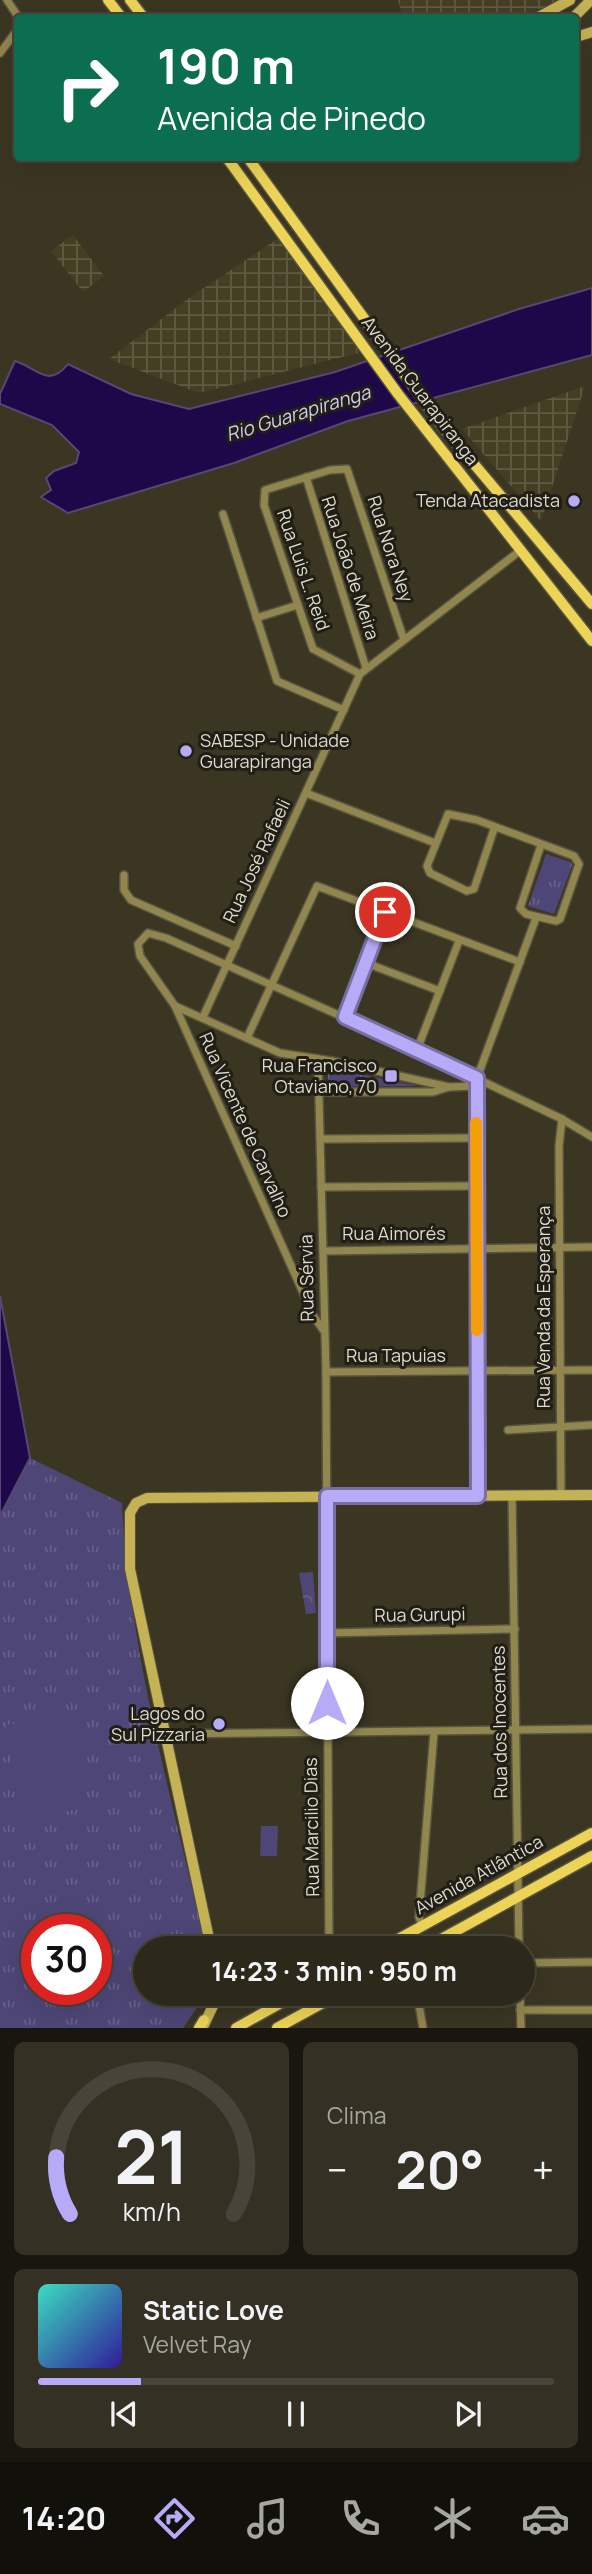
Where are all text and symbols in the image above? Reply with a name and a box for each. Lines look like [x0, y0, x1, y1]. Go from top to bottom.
text: 190 m [157, 32, 295, 99]
icon: right [42, 42, 133, 133]
text: Avenida de Pinedo [157, 96, 426, 140]
street label: Avenida Guarapiranga [357, 311, 485, 470]
water label: Rio Guarapiranga [223, 378, 375, 447]
place label: Tenda Atacadista [416, 488, 560, 512]
street label: Rua Nora Ney [362, 492, 420, 605]
street label: Rua João de Meira [316, 493, 385, 643]
marker: Tenda Atacadista [566, 493, 582, 509]
street label: Rua Luis L. Reid [272, 506, 336, 634]
place label: SABESP - Unidade Guarapiranga [200, 728, 349, 773]
marker: SABESP - Unidade Guarapiranga [178, 743, 194, 759]
street label: Rua José Rafaeli [217, 795, 295, 927]
pin [355, 882, 415, 942]
icon: arrive [366, 893, 404, 931]
street label: Rua Vicente de Carvalho [194, 1028, 298, 1221]
place label: Rua Francisco Otaviano, 70 [262, 1053, 377, 1098]
marker: Rua Francisco Otaviano, 70 [383, 1068, 399, 1084]
street label: Rua Venda da Esperança [531, 1206, 555, 1408]
street label: Rua Aimorés [342, 1221, 446, 1245]
street label: Rua Sérvia [293, 1234, 319, 1322]
street label: Rua Tapuias [346, 1343, 446, 1367]
street label: Rua Gurupi [374, 1601, 466, 1627]
street label: Rua dos Inocentes [486, 1645, 512, 1799]
position arrow [290, 1666, 364, 1740]
place label: Lagos do Sul Pizzaria [111, 1701, 205, 1746]
marker: Lagos do Sul Pizzaria [211, 1716, 227, 1732]
street label: Rua Marcilio Dias [298, 1757, 324, 1897]
street label: Avenida Atlântica [410, 1829, 547, 1919]
speed limit sign: 30 [21, 1914, 112, 2005]
text: 14:23 · 3 min · 950 m [211, 1953, 457, 1989]
text: Clima [327, 2099, 386, 2131]
text: 21 [114, 2107, 189, 2207]
text: 20° [396, 2134, 484, 2205]
text: − [327, 2143, 348, 2195]
text: + [532, 2143, 554, 2195]
text: km/h [122, 2194, 181, 2229]
text: Static Love [143, 2292, 284, 2328]
text: Velvet Ray [143, 2328, 252, 2360]
icon: previous [105, 2395, 143, 2433]
icon: pause [277, 2395, 315, 2433]
icon: next [449, 2395, 487, 2433]
icon: directions [150, 2494, 199, 2543]
icon: music [243, 2494, 292, 2543]
icon: phone [336, 2494, 385, 2543]
icon: climate [428, 2494, 477, 2543]
icon: car [521, 2494, 570, 2543]
text: 14:20 [22, 2496, 106, 2540]

